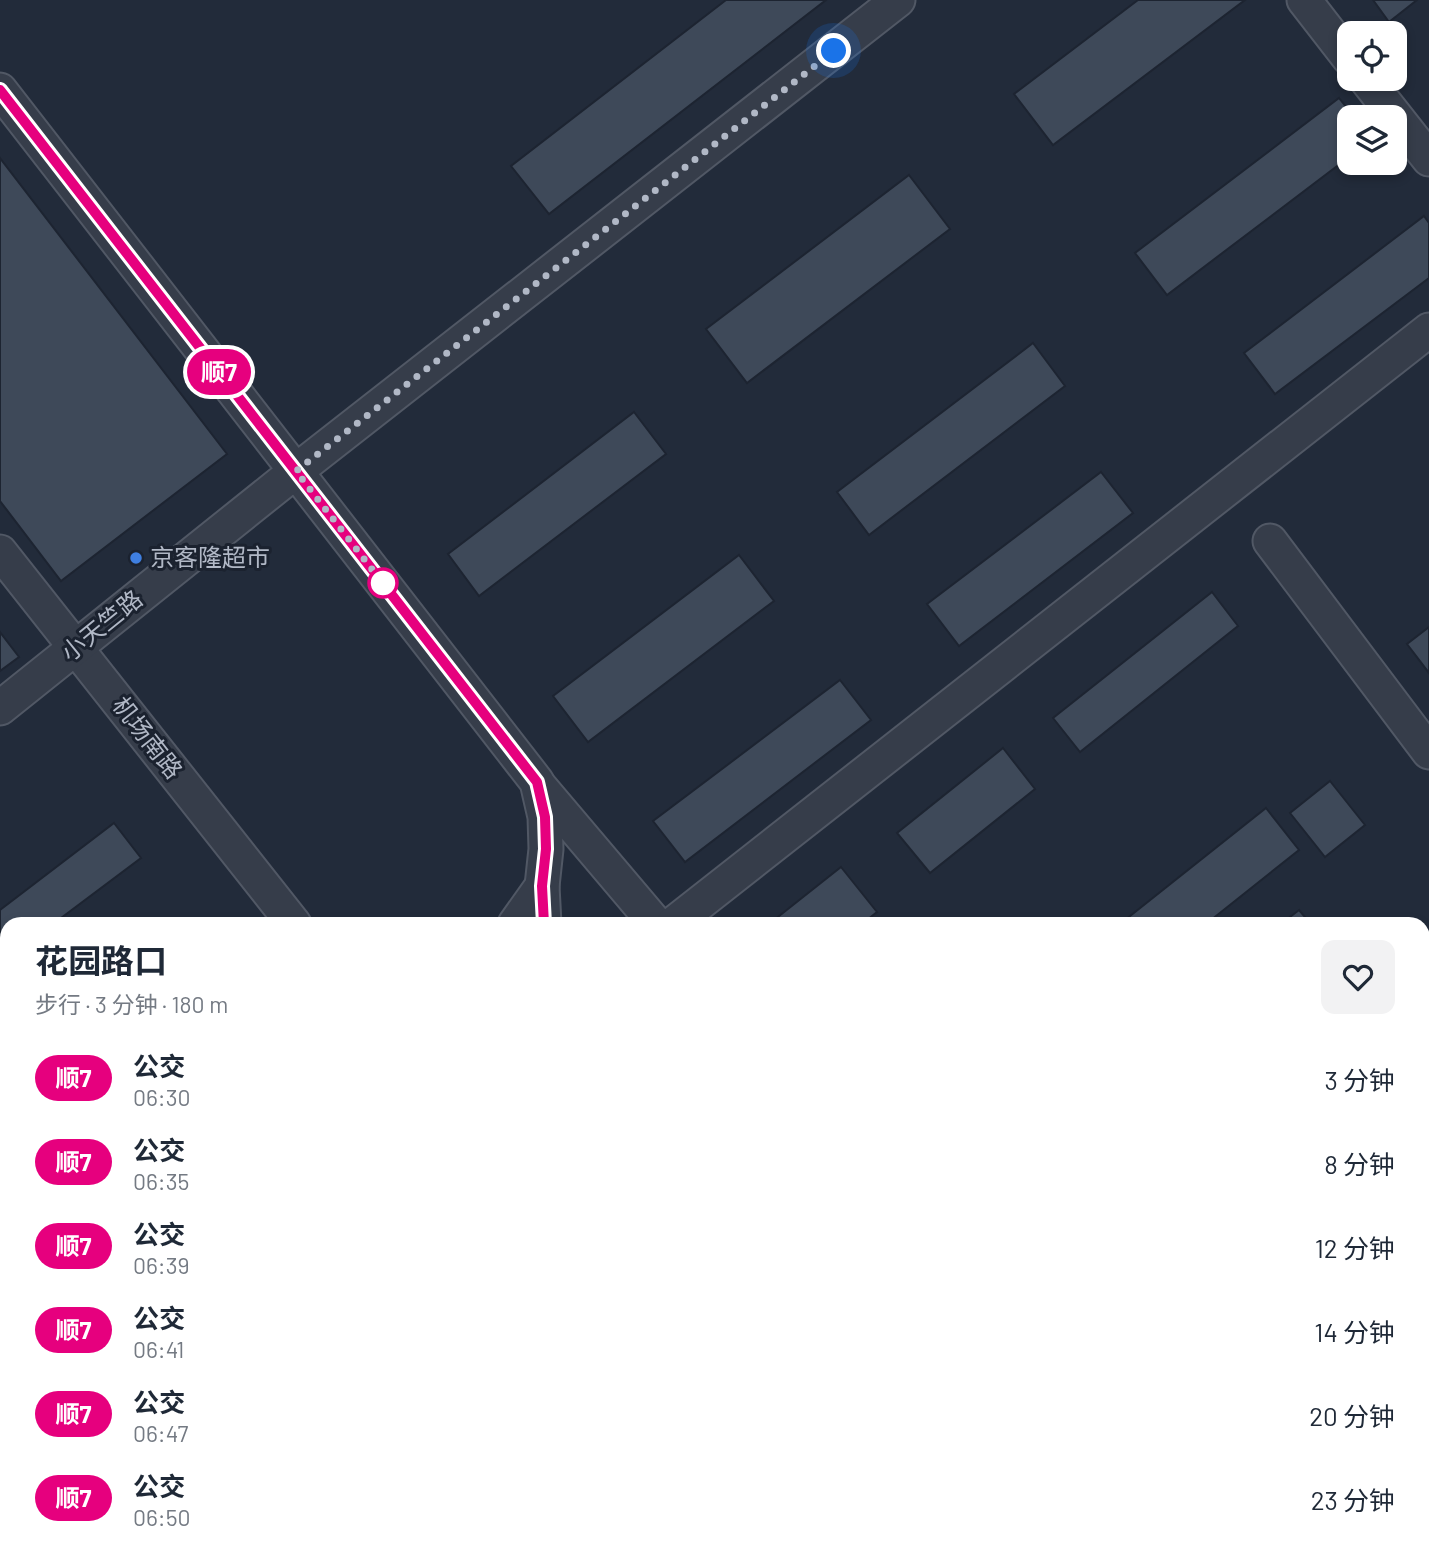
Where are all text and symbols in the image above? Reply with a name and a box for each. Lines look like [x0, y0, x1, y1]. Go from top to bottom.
map controls [1337, 21, 1407, 175]
button: locate [1337, 21, 1407, 91]
your location [816, 33, 851, 68]
button: layers [1337, 105, 1407, 175]
line badge: 顺7 [188, 349, 250, 395]
text: 顺7 [201, 357, 237, 386]
place label: 京客隆超市 [150, 542, 270, 571]
marker: 京客隆超市 [128, 550, 144, 566]
unlabelled marker [368, 568, 398, 598]
street label: 小天竺路 [55, 583, 147, 666]
street label: 机场南路 [107, 690, 189, 784]
text: 花园路口 [35, 940, 167, 980]
button: heart [1321, 940, 1395, 1014]
text: 步行 · 3 分钟 · 180 m [35, 990, 228, 1018]
text: 公交 [133, 1050, 185, 1081]
text: 顺7 [56, 1063, 91, 1092]
text: 3 分钟 [1324, 1064, 1395, 1095]
text: 06:30 [133, 1083, 190, 1111]
text: 公交 [133, 1134, 185, 1165]
text: 顺7 [56, 1147, 91, 1176]
text: 8 分钟 [1324, 1148, 1395, 1179]
text: 06:35 [133, 1167, 189, 1195]
text: 公交 [133, 1218, 185, 1249]
text: 顺7 [56, 1231, 91, 1260]
text: 12 分钟 [1315, 1232, 1395, 1263]
text: 06:39 [133, 1251, 189, 1279]
text: 公交 [133, 1302, 185, 1333]
text: 顺7 [56, 1315, 91, 1344]
text: 14 分钟 [1314, 1316, 1395, 1347]
text: 06:41 [133, 1335, 184, 1363]
text: 公交 [133, 1386, 185, 1417]
text: 顺7 [56, 1399, 91, 1428]
text: 20 分钟 [1309, 1400, 1395, 1431]
text: 06:47 [133, 1419, 189, 1447]
text: 公交 [133, 1470, 185, 1501]
text: 顺7 [56, 1483, 91, 1512]
text: 23 分钟 [1311, 1484, 1395, 1515]
text: 06:50 [133, 1503, 190, 1531]

